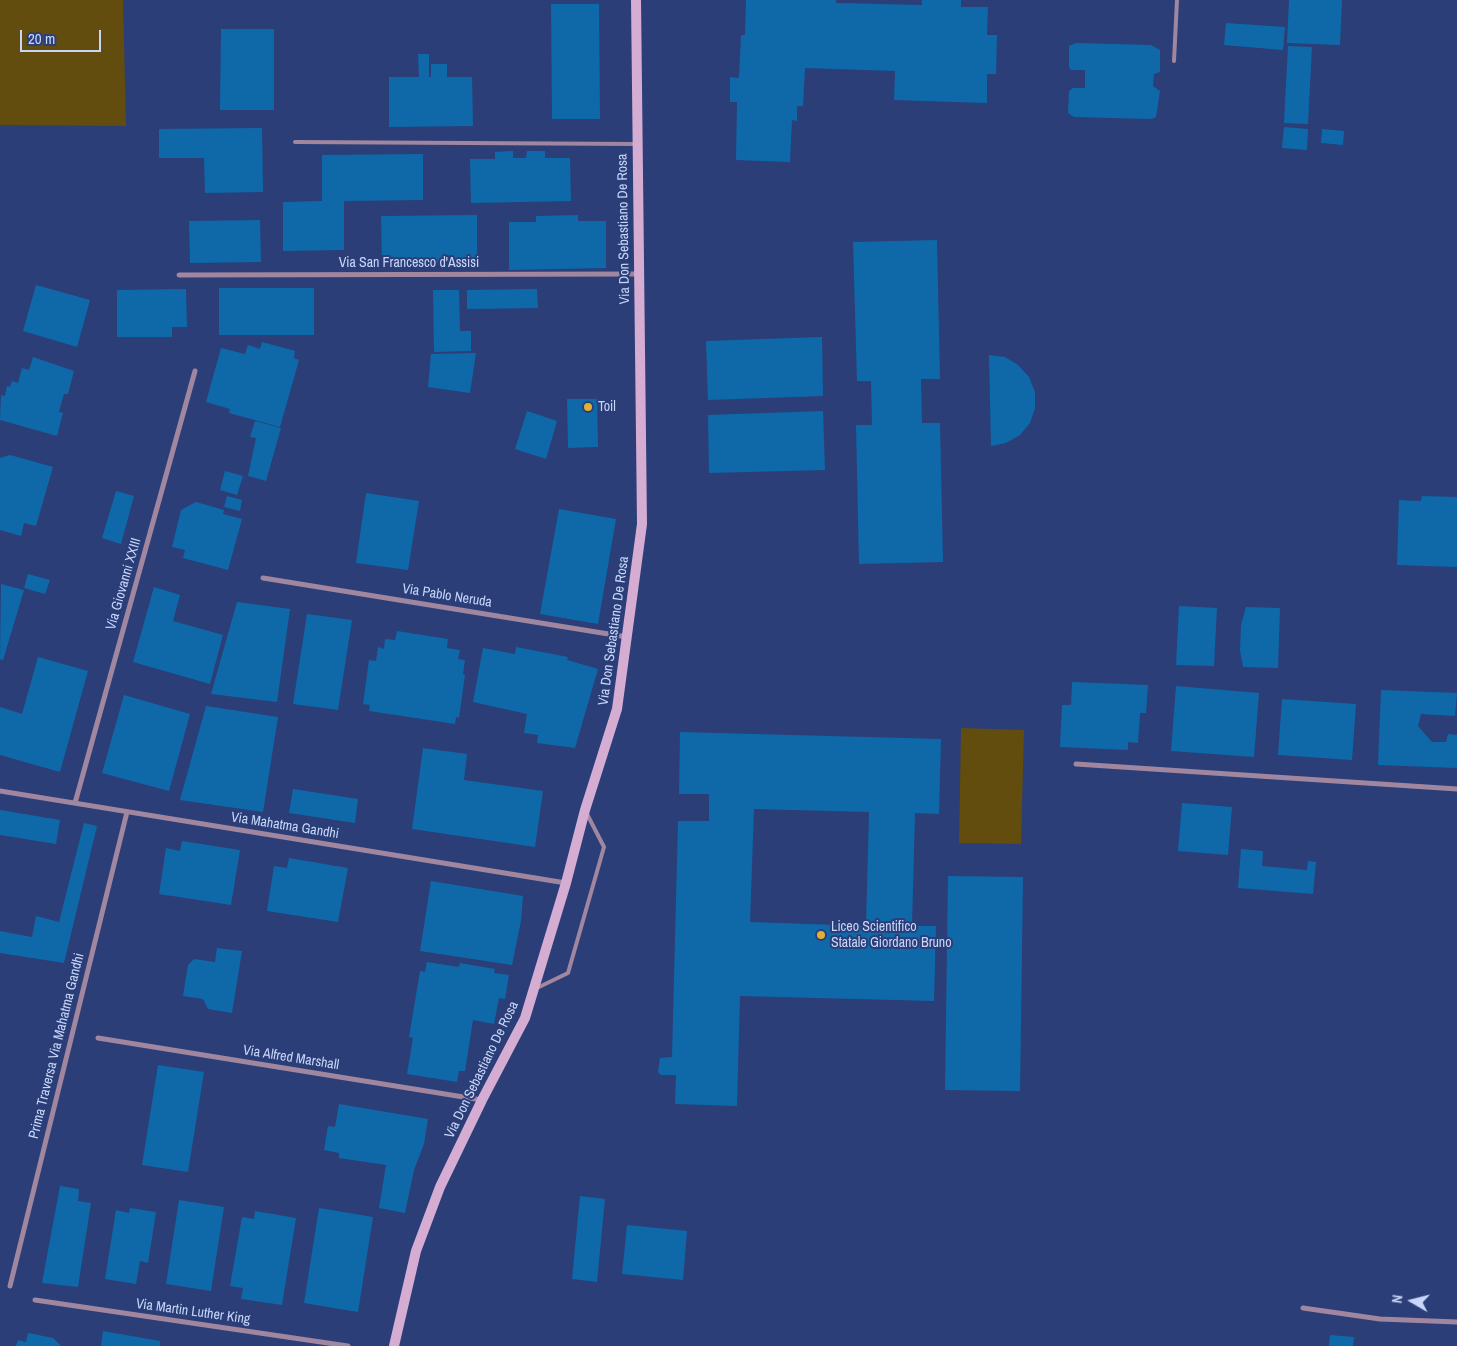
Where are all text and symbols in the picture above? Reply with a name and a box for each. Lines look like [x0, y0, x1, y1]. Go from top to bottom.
scale bar [22, 20, 104, 52]
text: 20 m [28, 28, 55, 49]
street label: Via Don Sebastiano De Rosa [614, 154, 634, 304]
street label: Via San Francesco d'Assisi [339, 255, 479, 271]
place label: Toil [598, 399, 616, 415]
marker: Toil [582, 401, 594, 413]
street label: Via Giovanni XXIII [103, 536, 145, 632]
street label: Via Don Sebastiano De Rosa [595, 555, 633, 707]
street label: Via Pablo Neruda [401, 581, 493, 611]
street label: Via Mahatma Gandhi [230, 809, 340, 843]
place label: Liceo Scientifico Statale Giordano Bruno [831, 919, 952, 952]
marker: Liceo Scientifico Statale Giordano Bruno [815, 929, 827, 941]
street label: Prima Traversa Via Mahatma Gandhi [26, 951, 88, 1141]
street label: Via Don Sebastiano De Rosa [441, 999, 523, 1141]
street label: Via Alfred Marshall [242, 1042, 340, 1074]
north arrow [1387, 1276, 1437, 1326]
text: N [1388, 1294, 1407, 1304]
street label: Via Martin Luther King [135, 1296, 251, 1328]

